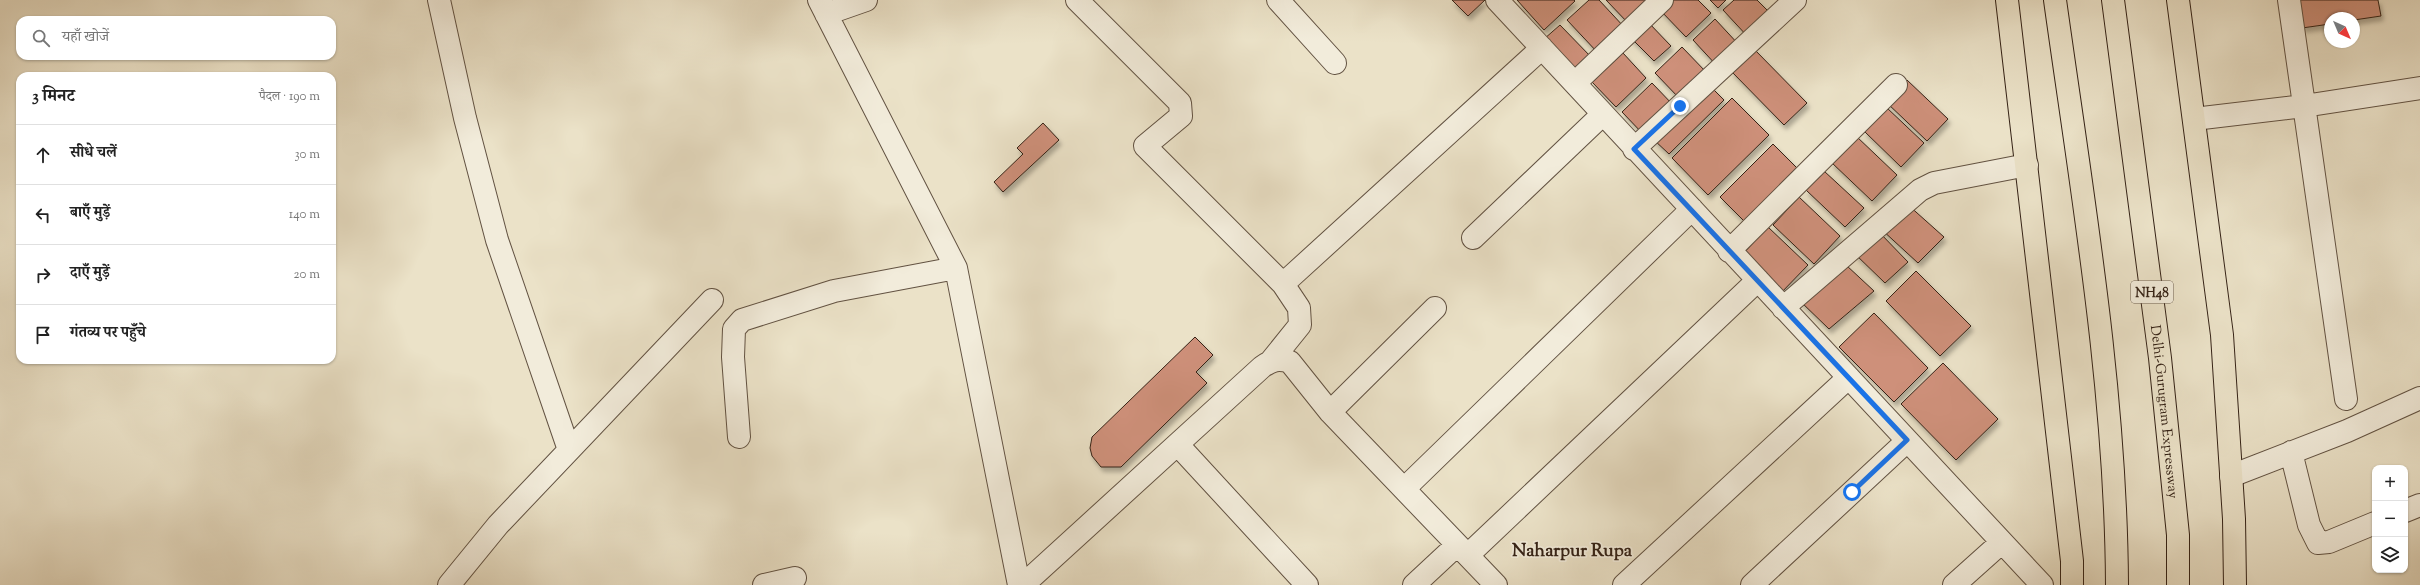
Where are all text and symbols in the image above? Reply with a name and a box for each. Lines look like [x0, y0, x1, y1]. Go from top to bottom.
north arrow [2324, 12, 2360, 48]
search box [16, 16, 336, 60]
icon: search [30, 27, 52, 49]
text: यहाँ खोजें [62, 27, 109, 48]
text: 3 मिनट [32, 85, 75, 109]
text: पैदल · 190 m [259, 88, 320, 106]
route end [1671, 97, 1689, 115]
text: सीधे चलें [70, 143, 117, 164]
icon: ahead [32, 144, 54, 166]
text: 30 m [294, 146, 320, 164]
text: बाएँ मुड़ें [70, 203, 110, 224]
icon: left [32, 204, 54, 226]
text: 140 m [289, 206, 320, 224]
text: दाएँ मुड़ें [70, 263, 110, 284]
icon: right [32, 264, 54, 286]
text: 20 m [294, 266, 320, 284]
road number: NH48 [2131, 281, 2173, 303]
text: गंतव्य पर पहुँचे [70, 323, 146, 344]
icon: arrive [32, 324, 54, 346]
street label: Delhi-Gurugram Expressway [2144, 324, 2182, 500]
map controls [2372, 465, 2408, 573]
button: + [2372, 465, 2408, 501]
route start [1843, 483, 1861, 501]
button: − [2372, 501, 2408, 537]
button: layers [2372, 537, 2408, 573]
district label: Naharpur Rupa [1512, 539, 1633, 565]

